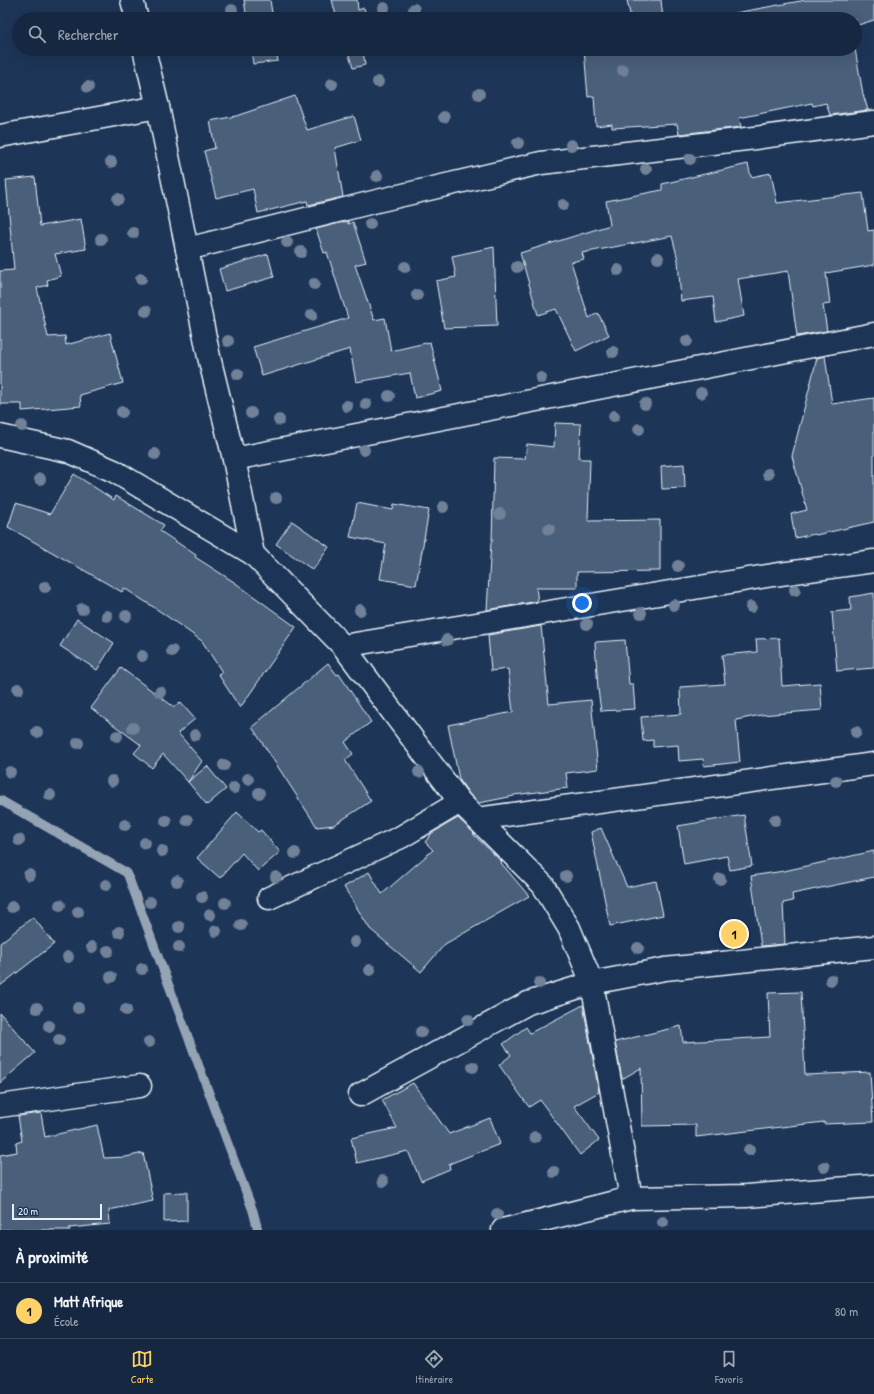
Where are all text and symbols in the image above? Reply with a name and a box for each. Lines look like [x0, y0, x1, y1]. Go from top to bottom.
search box [12, 12, 862, 56]
icon: search [26, 23, 48, 45]
text: Rechercher [58, 24, 119, 45]
your location [572, 593, 592, 613]
pin: 1 [721, 919, 747, 949]
scale bar [12, 1202, 102, 1221]
text: 20 m [18, 1204, 38, 1218]
text: À proximité [16, 1245, 88, 1268]
text: Matt Afrique [54, 1291, 123, 1312]
text: 1 [27, 1302, 31, 1320]
text: 80 m [835, 1302, 858, 1320]
text: École [54, 1312, 79, 1330]
tab: Carte [131, 1348, 154, 1386]
tab: Itinéraire [415, 1348, 453, 1386]
tab: Favoris [715, 1348, 743, 1386]

